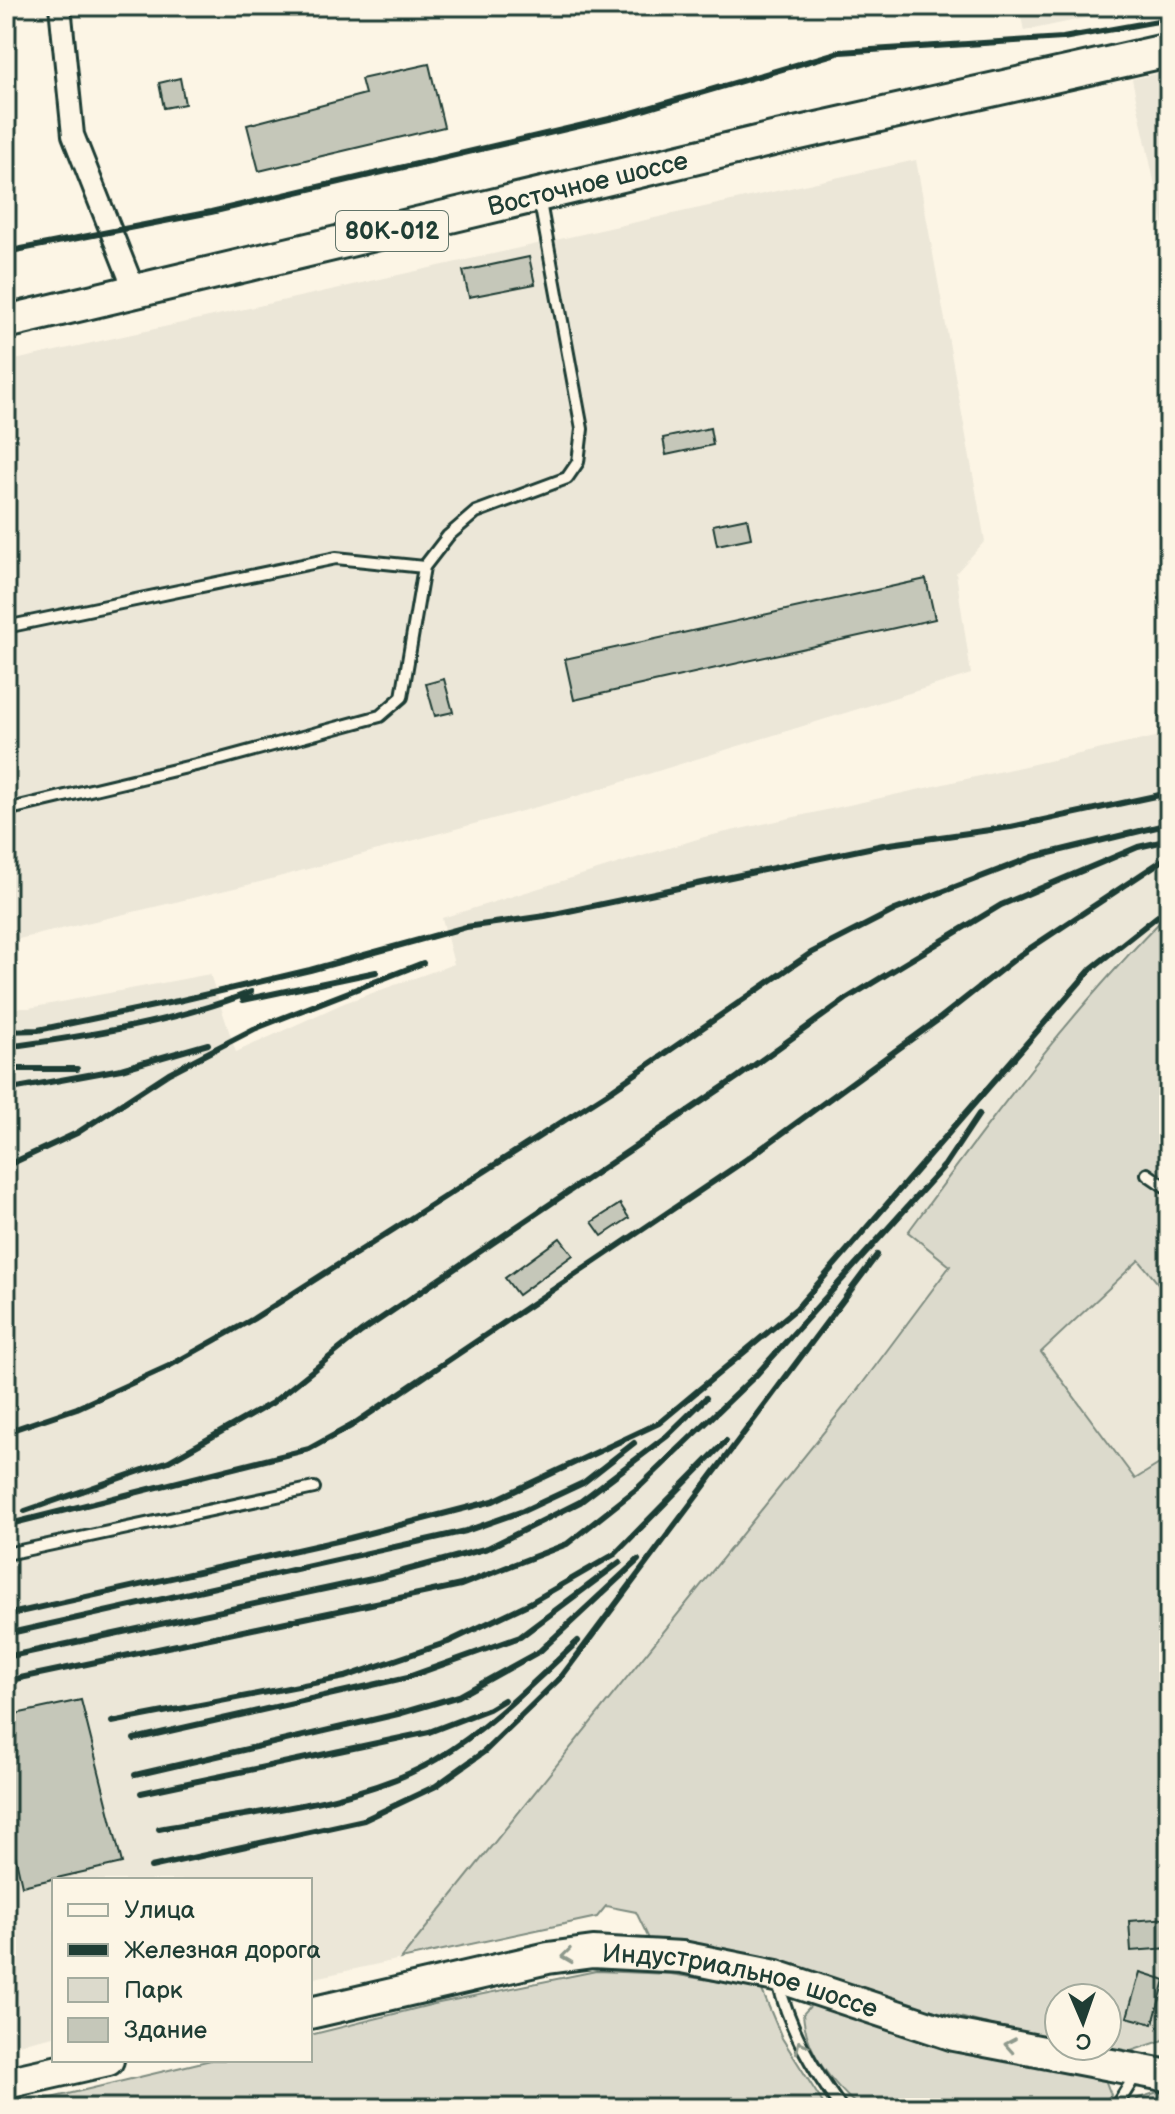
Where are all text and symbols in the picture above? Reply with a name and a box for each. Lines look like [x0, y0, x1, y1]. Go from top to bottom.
street label: Восточное шоссе [485, 146, 691, 224]
road number: 80К-012 [336, 211, 448, 251]
legend [52, 1878, 312, 2062]
text: Улица [124, 1896, 195, 1925]
text: Железная дорога [124, 1936, 321, 1965]
street label: Индустриальное шоссе [601, 1939, 881, 2026]
one-way arrow [560, 1947, 573, 1964]
text: Парк [124, 1976, 183, 2005]
north arrow [1043, 1982, 1123, 2062]
text: Здание [124, 2016, 207, 2045]
text: С [1076, 2027, 1092, 2054]
one-way arrow [1003, 2037, 1017, 2054]
one-way arrow [795, 2039, 811, 2054]

